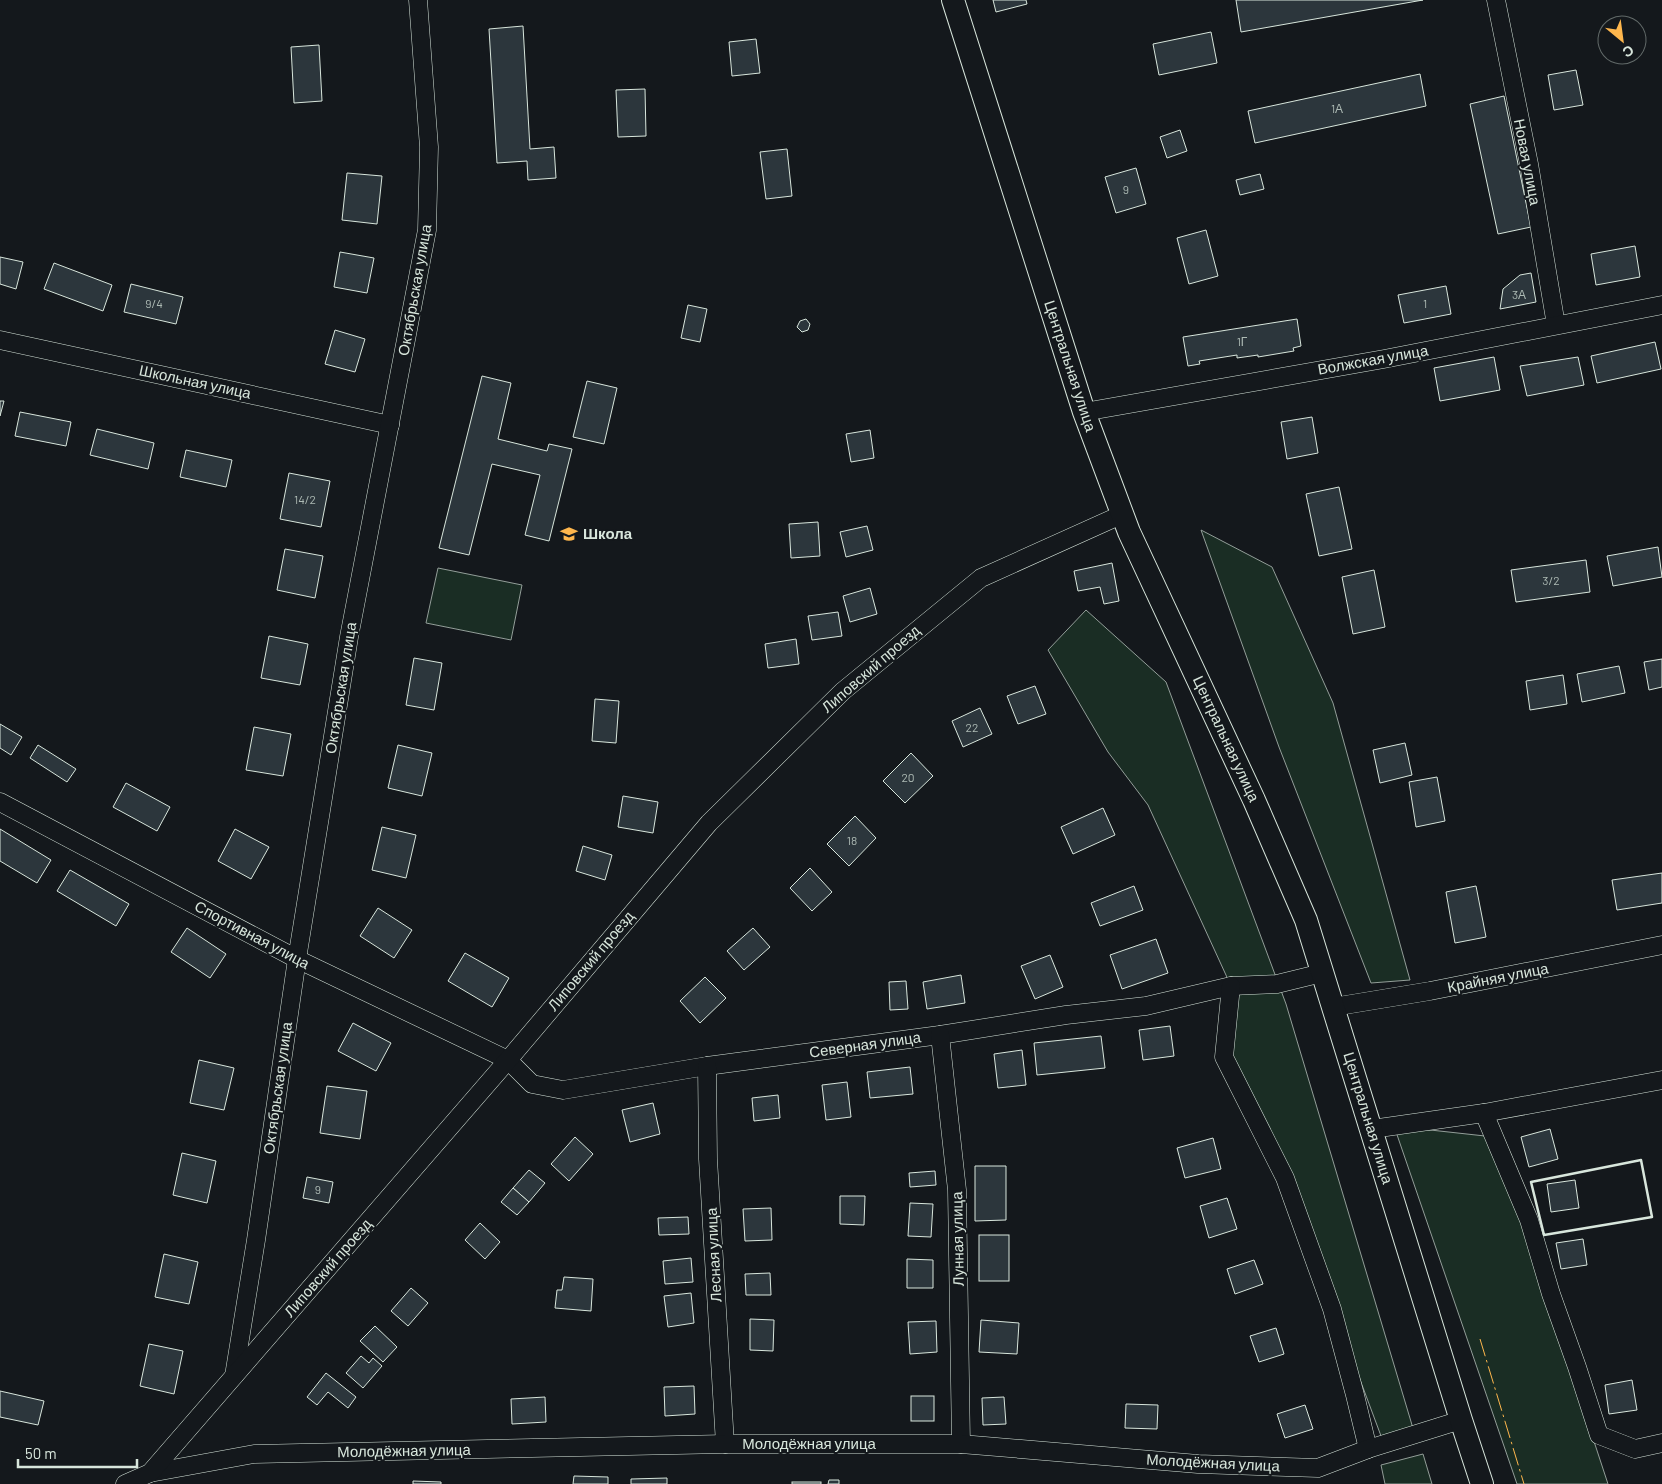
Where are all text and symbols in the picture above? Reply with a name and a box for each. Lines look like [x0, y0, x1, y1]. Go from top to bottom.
north arrow [1597, 15, 1647, 65]
text: С [1620, 42, 1637, 62]
house number: 1А [1331, 101, 1343, 115]
street label: Новая улица [1511, 117, 1545, 207]
house number: 9 [1123, 182, 1129, 196]
street label: Октябрьская улица [394, 222, 435, 357]
house number: 3А [1512, 287, 1526, 301]
house number: 9/4 [145, 296, 163, 310]
house number: 1 [1423, 296, 1427, 310]
street label: Центральная улица [1041, 298, 1101, 434]
house number: 1Г [1237, 334, 1248, 348]
street label: Волжская улица [1316, 340, 1430, 378]
street label: Школьная улица [138, 360, 253, 402]
house number: 14/2 [294, 492, 316, 506]
school or university icon: Школа [559, 524, 579, 544]
place label: Школа [583, 524, 633, 542]
house number: 3/2 [1542, 573, 1560, 587]
street label: Октябрьская улица [321, 620, 359, 755]
street label: Липовский проезд [817, 620, 923, 716]
street label: Центральная улица [1190, 673, 1264, 805]
house number: 22 [966, 720, 978, 734]
house number: 20 [901, 770, 915, 784]
house number: 18 [847, 833, 857, 847]
street label: Спортивная улица [192, 896, 314, 972]
street label: Липовский проезд [543, 907, 637, 1014]
street label: Крайняя улица [1446, 958, 1551, 996]
street label: Октябрьская улица [259, 1020, 295, 1155]
street label: Северная улица [808, 1027, 923, 1061]
street label: Центральная улица [1340, 1050, 1398, 1186]
house number: 9 [315, 1182, 321, 1196]
street label: Лунная улица [947, 1191, 967, 1287]
street label: Лесная улица [702, 1207, 724, 1303]
street label: Липовский проезд [280, 1214, 375, 1320]
street label: Молодёжная улица [742, 1434, 877, 1452]
scale bar [18, 1436, 136, 1468]
street label: Молодёжная улица [337, 1440, 472, 1460]
text: 50 m [25, 1444, 57, 1462]
street label: Молодёжная улица [1146, 1450, 1281, 1475]

